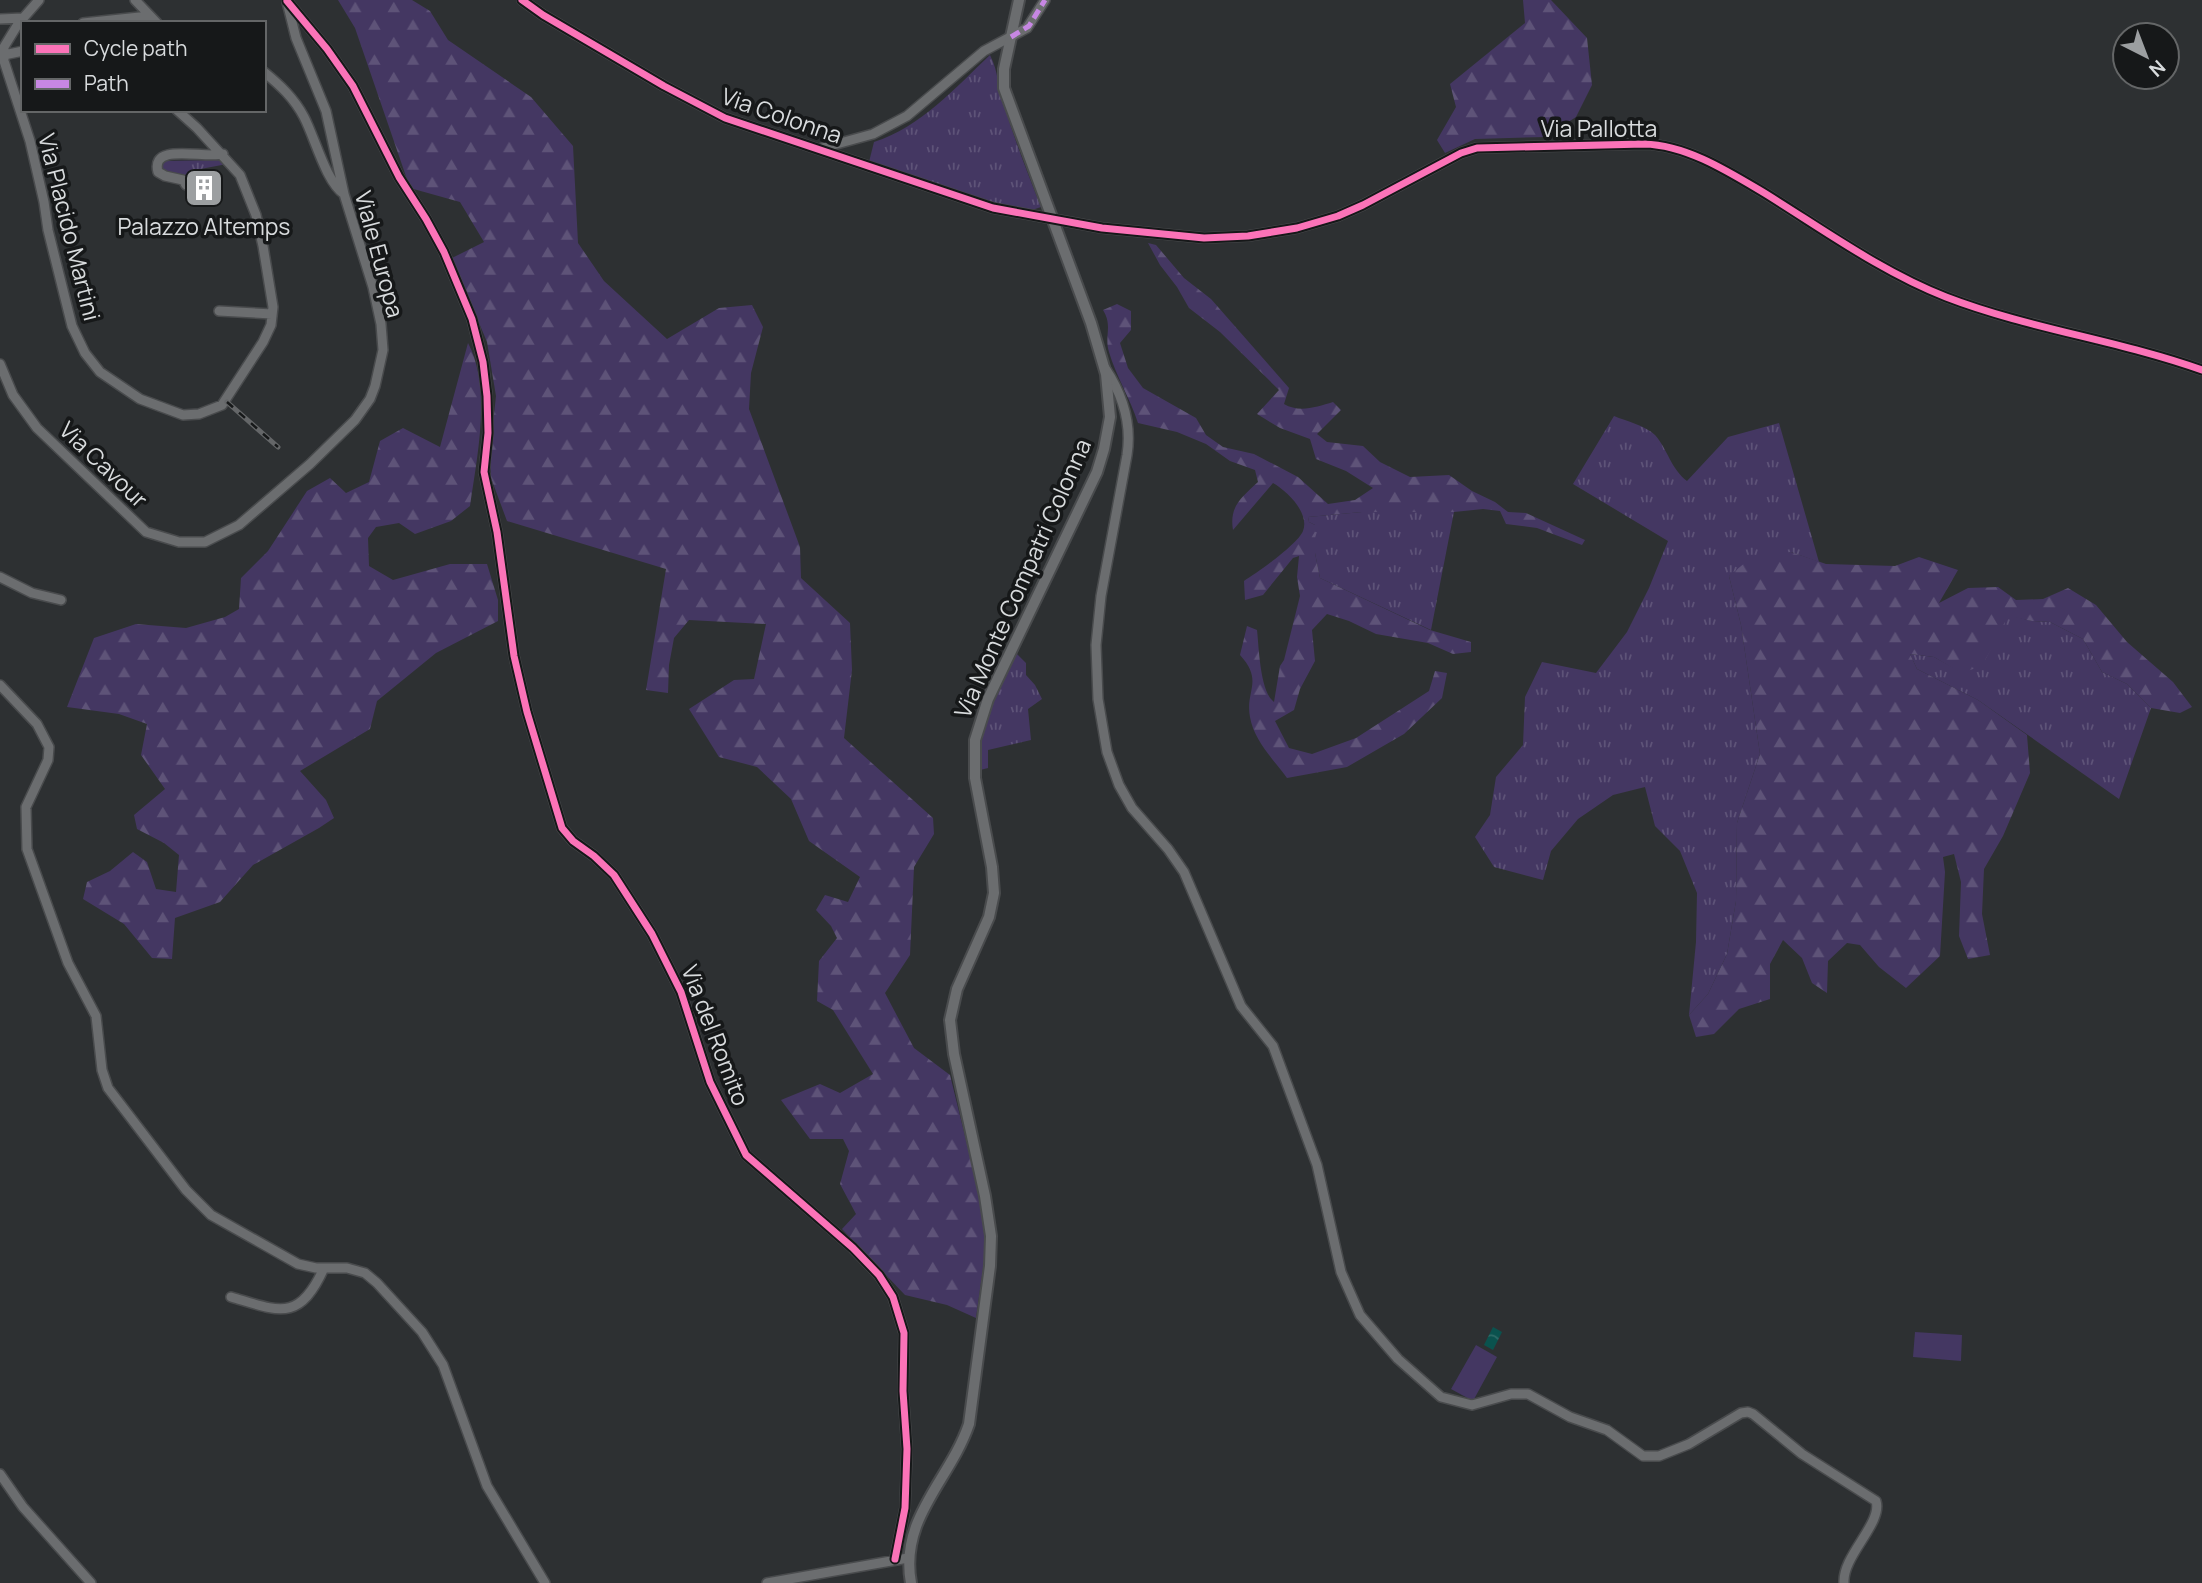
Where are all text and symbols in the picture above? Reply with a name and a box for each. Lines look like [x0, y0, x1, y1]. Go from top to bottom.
legend [21, 21, 266, 112]
north arrow [2111, 21, 2181, 91]
text: Cycle path [84, 34, 187, 62]
text: N [2144, 54, 2171, 83]
text: Path [84, 69, 129, 97]
street label: Via Colonna [718, 79, 846, 151]
street label: Via Pallotta [1541, 112, 1657, 144]
street label: Via Placido Martini [31, 130, 109, 324]
building icon: Palazzo Altemps [183, 167, 225, 209]
street label: Viale Europa [348, 187, 412, 321]
place label: Palazzo Altemps [118, 210, 290, 242]
street label: Via Cavour [53, 414, 155, 514]
street label: Via Monte Compatri Colonna [946, 433, 1098, 723]
street label: Via del Romito [674, 960, 758, 1110]

